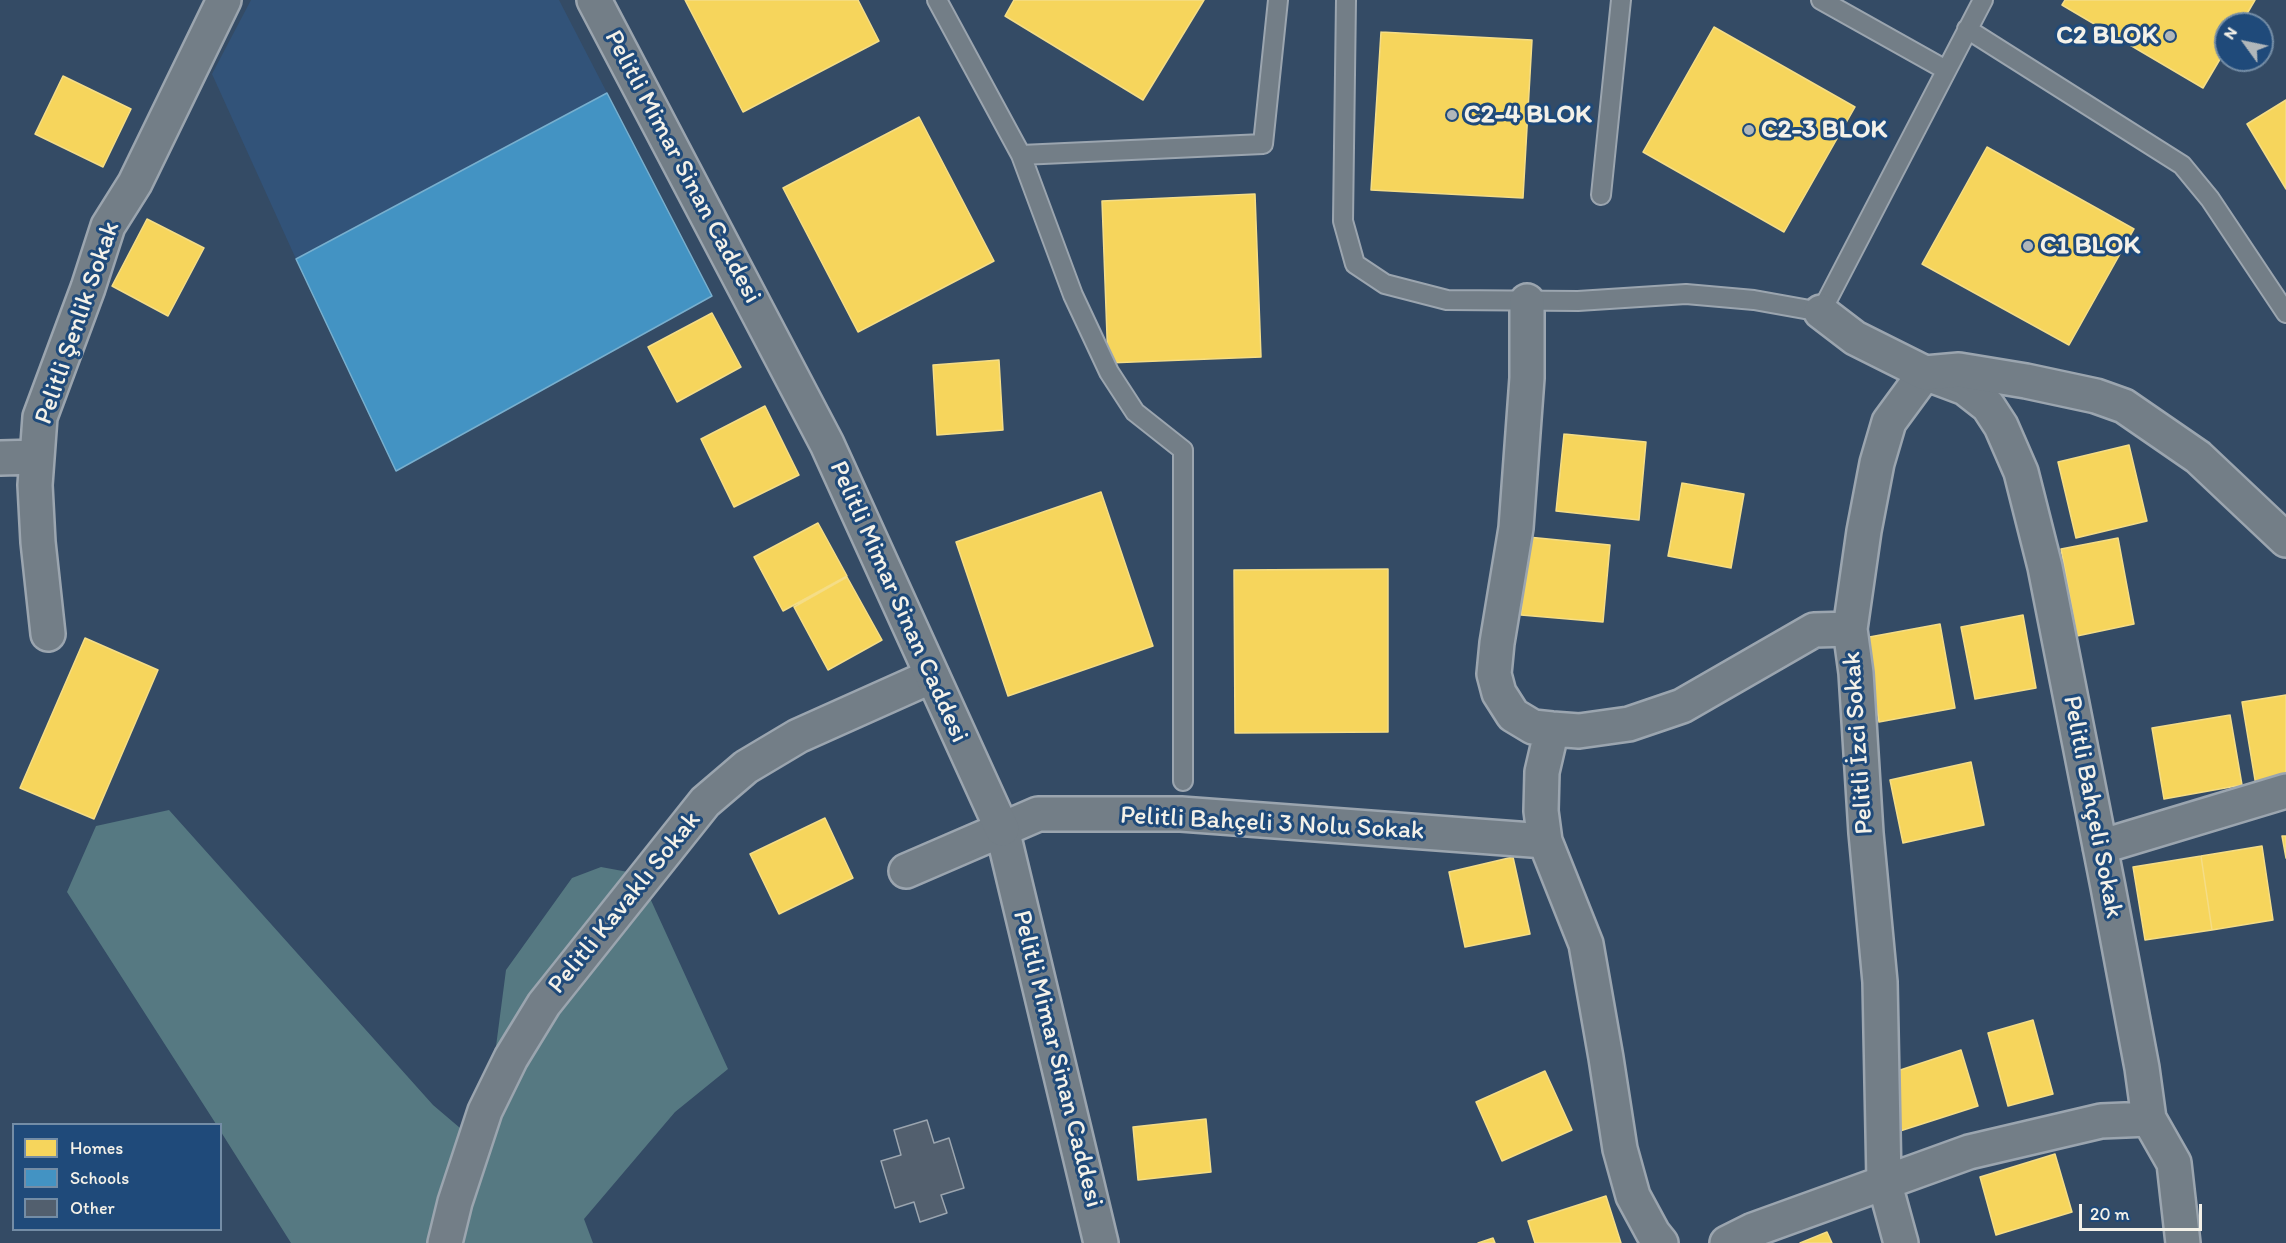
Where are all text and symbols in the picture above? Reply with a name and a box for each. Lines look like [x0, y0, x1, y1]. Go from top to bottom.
north arrow [2214, 12, 2274, 72]
place label: C2 BLOK [2056, 20, 2158, 52]
text: N [2219, 23, 2241, 43]
street label: Pelitli Mimar Sinan Caddesi [597, 25, 767, 309]
marker: C2 BLOK [2163, 29, 2177, 43]
place label: C2-4 BLOK [1464, 99, 1592, 131]
marker: C2-4 BLOK [1445, 108, 1459, 122]
place label: C2-3 BLOK [1761, 114, 1887, 146]
marker: C2-3 BLOK [1742, 123, 1756, 137]
street label: Pelitli Şenlik Sokak [29, 217, 127, 429]
place label: C1 BLOK [2040, 230, 2140, 262]
marker: C1 BLOK [2021, 239, 2035, 253]
street label: Pelitli Mimar Sinan Caddesi [822, 456, 974, 748]
street label: Pelitli İzci Sokak [1837, 650, 1881, 836]
street label: Pelitli Bahçeli Sokak [2055, 693, 2129, 921]
street label: Pelitli Bahçeli 3 Nolu Sokak [1119, 800, 1425, 848]
street label: Pelitli Kavaklı Sokak [542, 806, 708, 1000]
street label: Pelitli Mimar Sinan Caddesi [1005, 907, 1109, 1211]
legend [12, 1123, 222, 1231]
text: Homes [70, 1137, 123, 1159]
text: Schools [70, 1167, 129, 1189]
scale bar [2082, 1192, 2205, 1230]
text: Other [70, 1197, 115, 1219]
text: 20 m [2090, 1203, 2130, 1225]

